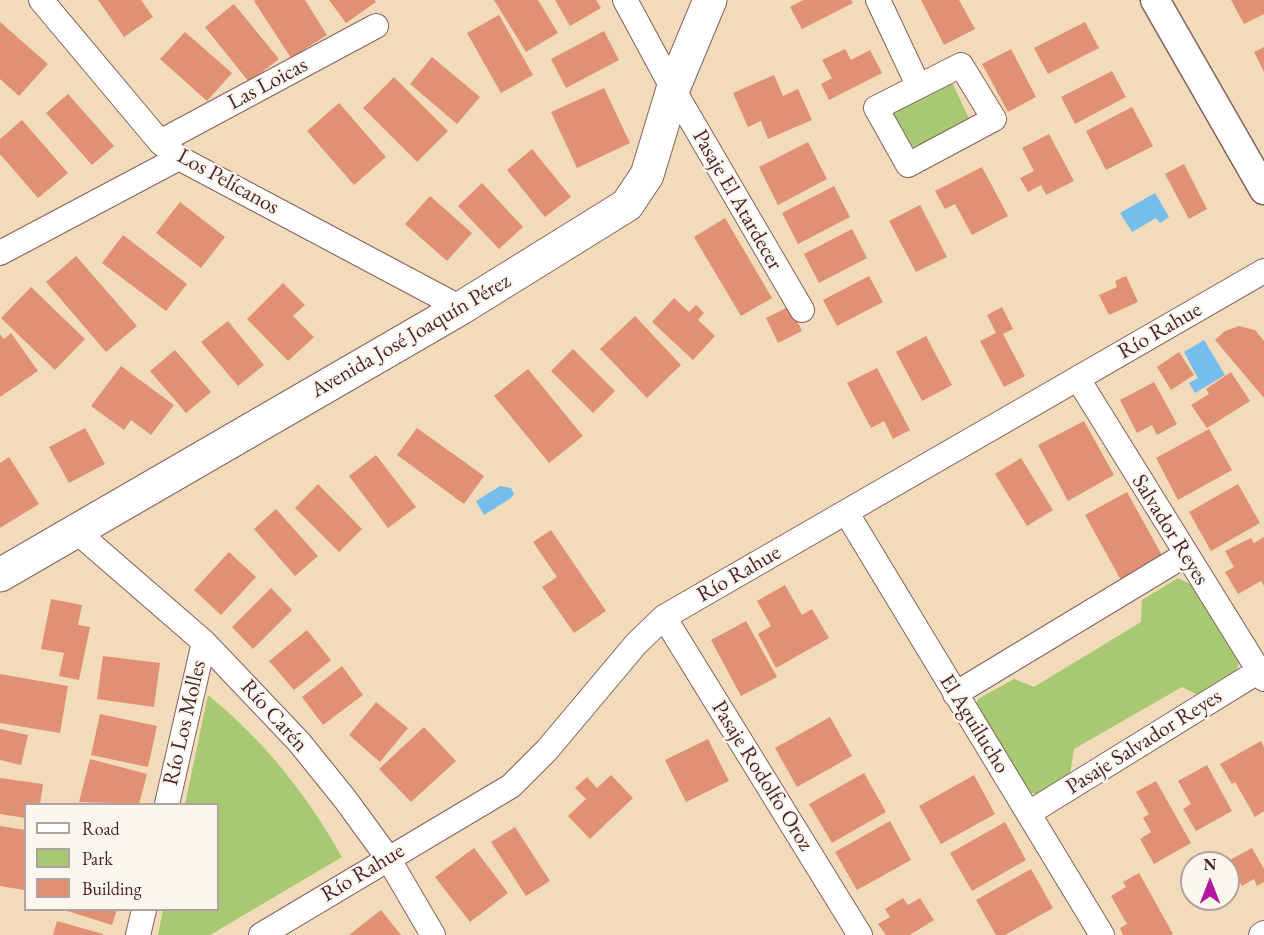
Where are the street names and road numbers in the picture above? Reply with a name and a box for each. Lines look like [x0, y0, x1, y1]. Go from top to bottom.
street label: Las Loicas [223, 52, 313, 116]
street label: Pasaje El Atardecer [686, 125, 788, 275]
street label: Los Pelícanos [172, 143, 284, 221]
street label: Avenida José Joaquín Pérez [306, 268, 516, 404]
street label: Río Rahue [1113, 296, 1207, 366]
street label: Salvador Reyes [1126, 470, 1214, 590]
street label: Río Rahue [692, 539, 786, 609]
street label: Río Los Molles [158, 658, 212, 788]
street label: El Aguilucho [933, 670, 1015, 778]
street label: Río Carén [235, 674, 313, 758]
street label: Pasaje Salvador Reyes [1061, 683, 1227, 801]
street label: Pasaje Rodolfo Oroz [705, 696, 819, 856]
street label: Río Rahue [317, 838, 409, 908]

